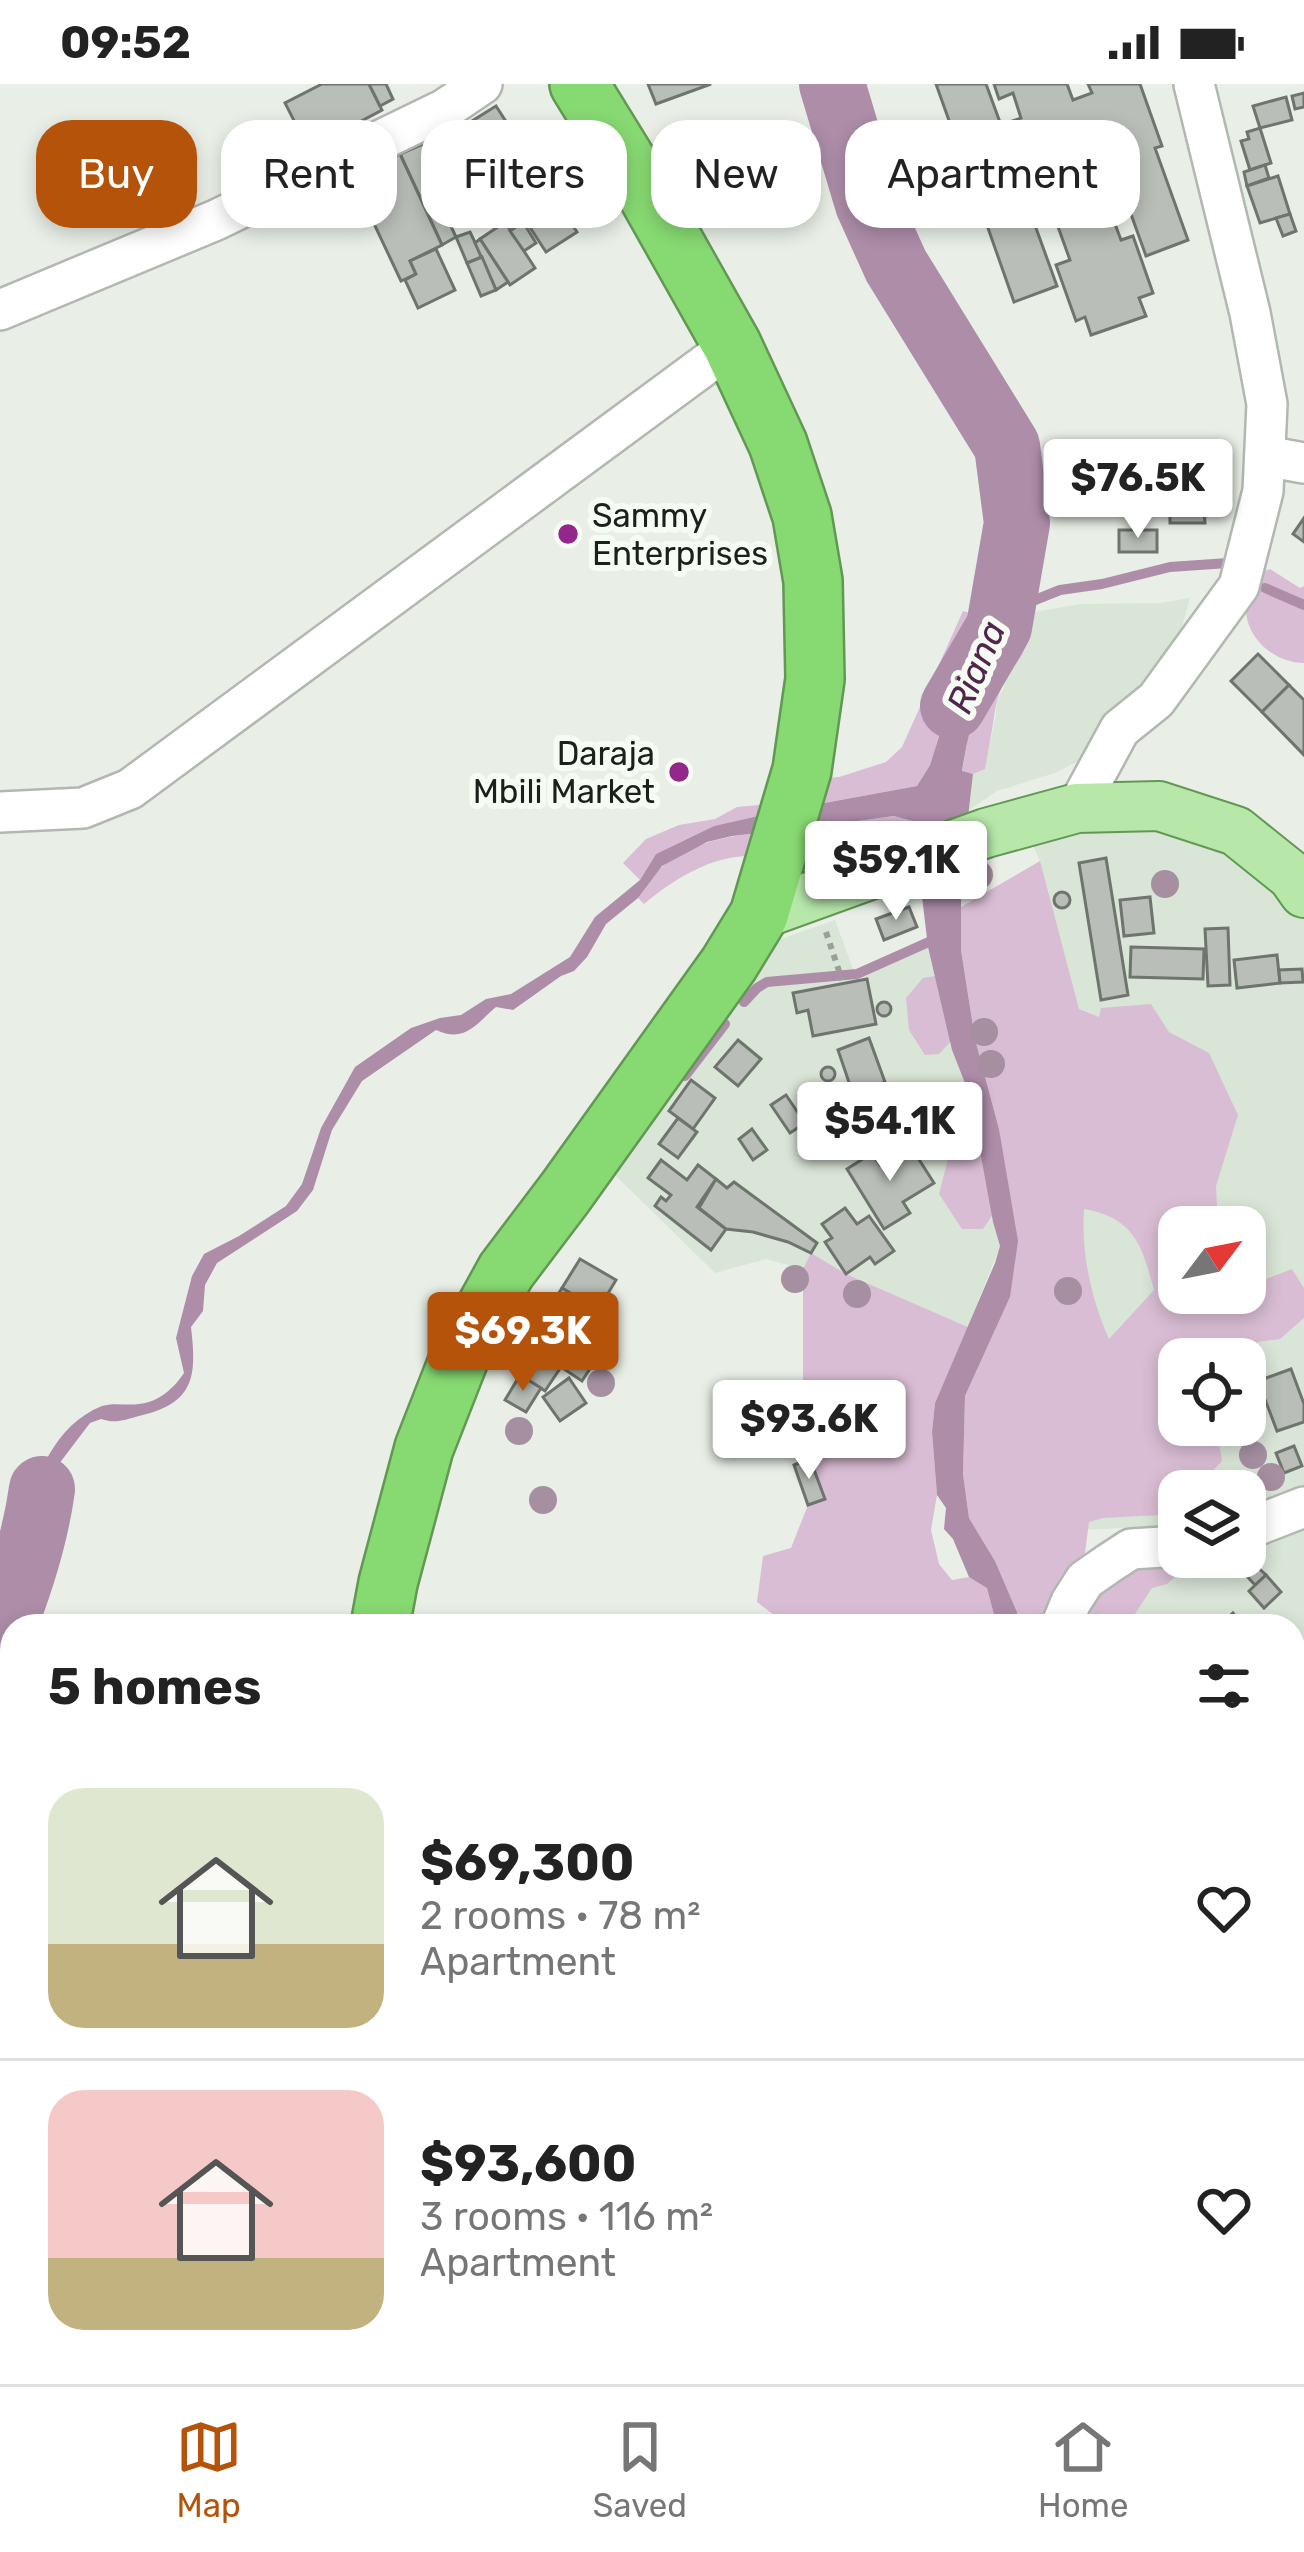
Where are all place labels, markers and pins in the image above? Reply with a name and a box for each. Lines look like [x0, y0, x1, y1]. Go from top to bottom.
pin: $76.5K [1040, 439, 1236, 541]
place label: Sammy Enterprises [592, 496, 768, 573]
marker: Sammy Enterprises [555, 521, 581, 547]
place label: Daraja Mbili Market [473, 734, 655, 811]
marker: Daraja Mbili Market [666, 759, 692, 785]
pin: $59.1K [798, 821, 994, 923]
pin: $54.1K [792, 1082, 988, 1184]
pin: $69.3K [425, 1292, 621, 1394]
pin: $93.6K [711, 1380, 907, 1482]

